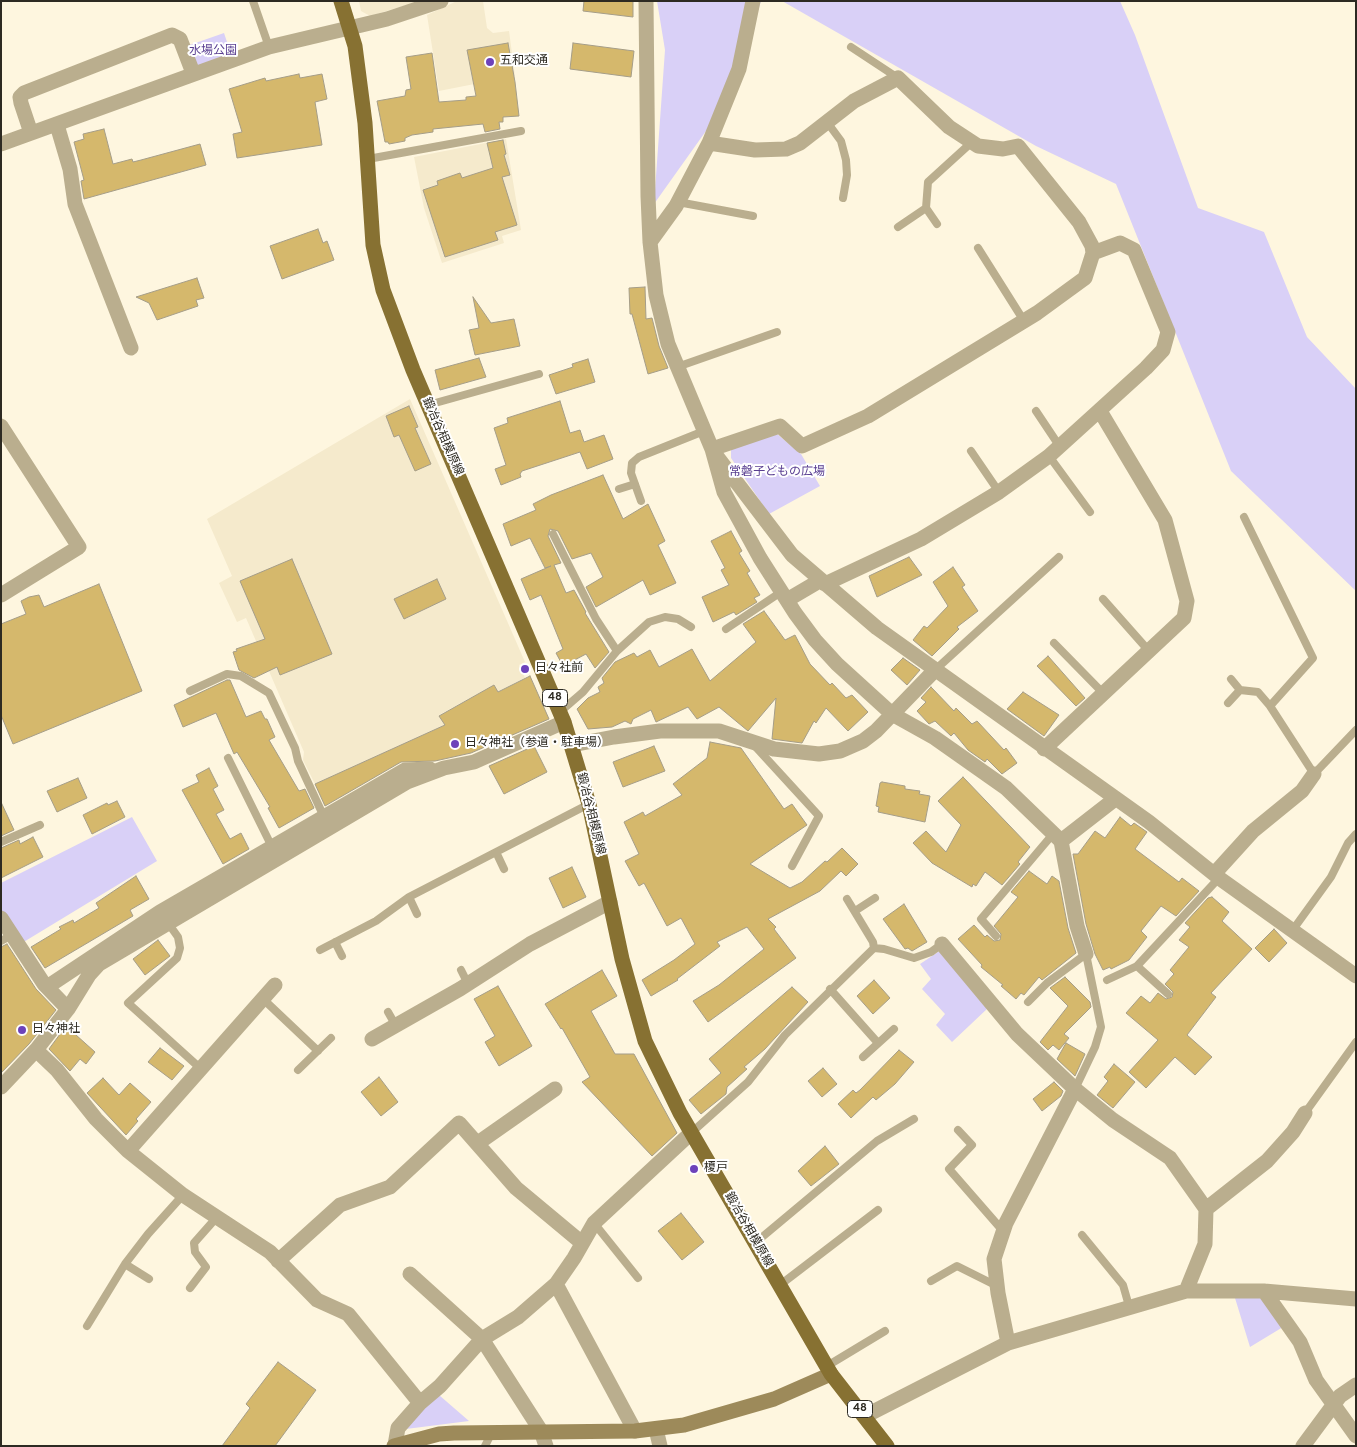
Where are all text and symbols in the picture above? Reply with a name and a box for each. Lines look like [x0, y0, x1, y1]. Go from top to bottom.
park label: 水場公園 [189, 45, 237, 59]
place label: 五和交通 [500, 55, 548, 69]
marker: 五和交通 [484, 56, 496, 68]
street label: 鍛冶谷相模原線 [418, 396, 466, 478]
park label: 常磐子どもの広場 [729, 466, 825, 480]
place label: 日々社前 [535, 662, 583, 676]
marker: 日々社前 [519, 663, 531, 675]
road number: 48 [542, 690, 568, 706]
place label: 日々神社（参道・駐車場） [465, 737, 609, 751]
marker: 日々神社（参道・駐車場） [449, 738, 461, 750]
street label: 鍛冶谷相模原線 [573, 772, 607, 856]
place label: 日々神社 [32, 1023, 80, 1037]
marker: 日々神社 [16, 1024, 28, 1036]
place label: 榎戸 [704, 1162, 728, 1176]
marker: 榎戸 [688, 1163, 700, 1175]
street label: 鍛冶谷相模原線 [721, 1190, 775, 1270]
road number: 48 [848, 1400, 872, 1418]

